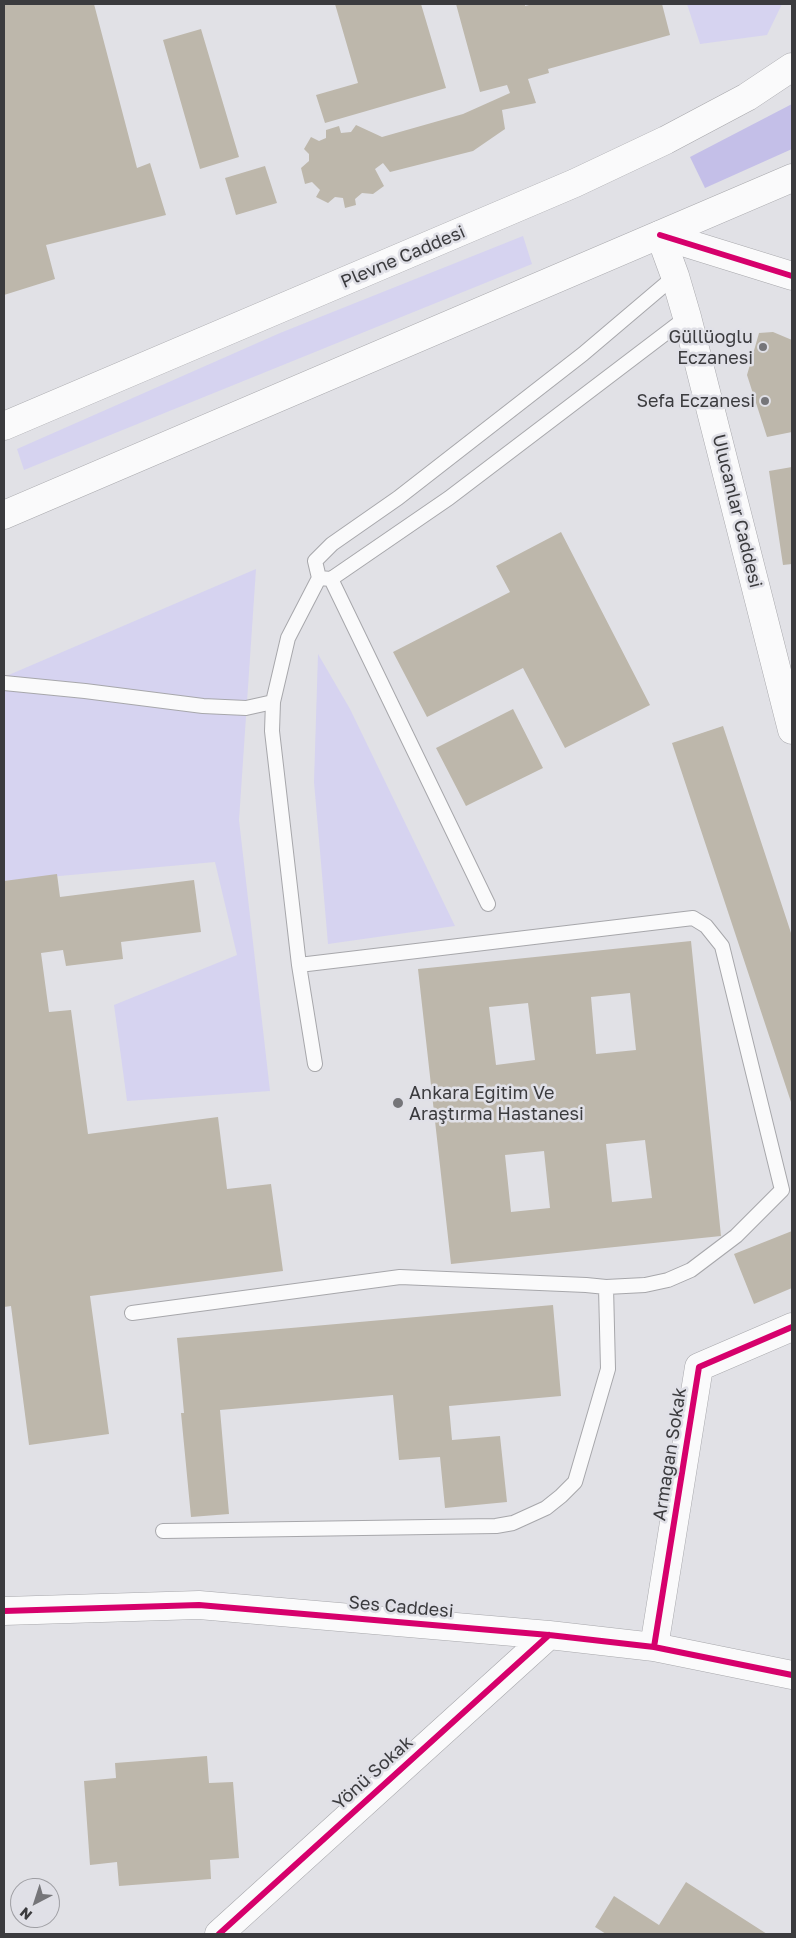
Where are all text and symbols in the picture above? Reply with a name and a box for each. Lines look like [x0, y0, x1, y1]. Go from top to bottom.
street label: Plevne Caddesi [338, 221, 468, 293]
place label: Güllüoğlu Eczanesi [668, 326, 753, 368]
marker: Güllüoğlu Eczanesi [757, 341, 769, 353]
place label: Sefa Eczanesi [637, 390, 755, 412]
marker: Sefa Eczanesi [759, 395, 771, 407]
street label: Ulucanlar Caddesi [707, 432, 767, 590]
place label: Ankara Eğitim Ve Araştırma Hastanesi [409, 1082, 584, 1124]
marker: Ankara Eğitim Ve Araştırma Hastanesi [391, 1096, 405, 1110]
street label: Armağan Sokak [649, 1386, 691, 1522]
street label: Ses Caddesi [348, 1592, 454, 1622]
street label: Yönü Sokak [329, 1732, 417, 1814]
north arrow [10, 1878, 60, 1928]
text: N [16, 1904, 35, 1924]

